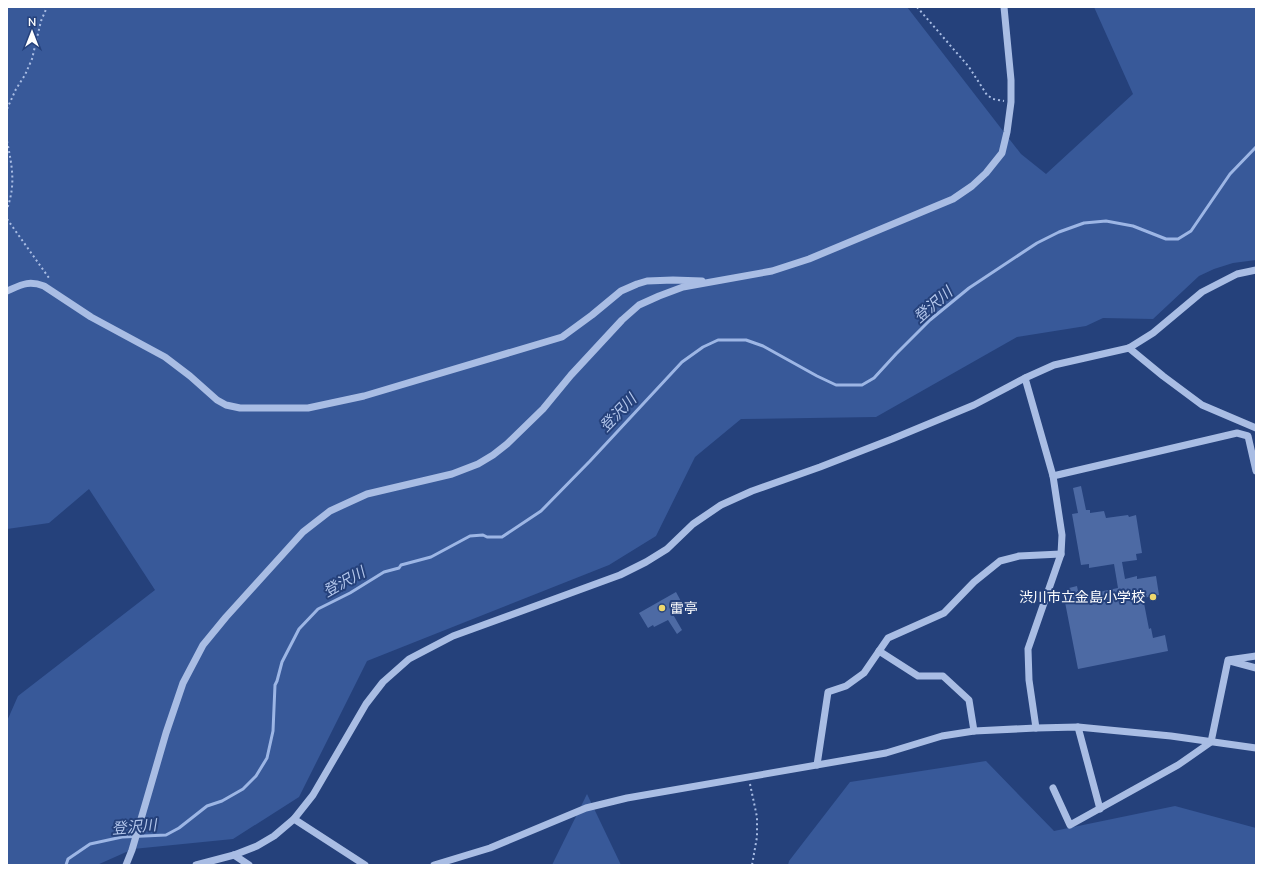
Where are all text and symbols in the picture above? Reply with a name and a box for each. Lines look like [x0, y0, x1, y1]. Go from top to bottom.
north arrow [12, 12, 52, 52]
text: N [28, 15, 36, 30]
water label: 登沢川 [909, 281, 958, 327]
water label: 登沢川 [595, 388, 642, 436]
water label: 登沢川 [319, 561, 370, 602]
place label: 渋川市立金島小学校 [1019, 588, 1145, 607]
marker: 渋川市立金島小学校 [1148, 592, 1158, 602]
place label: 雷亭 [670, 599, 698, 618]
marker: 雷亭 [657, 603, 667, 613]
water label: 登沢川 [111, 815, 159, 839]

